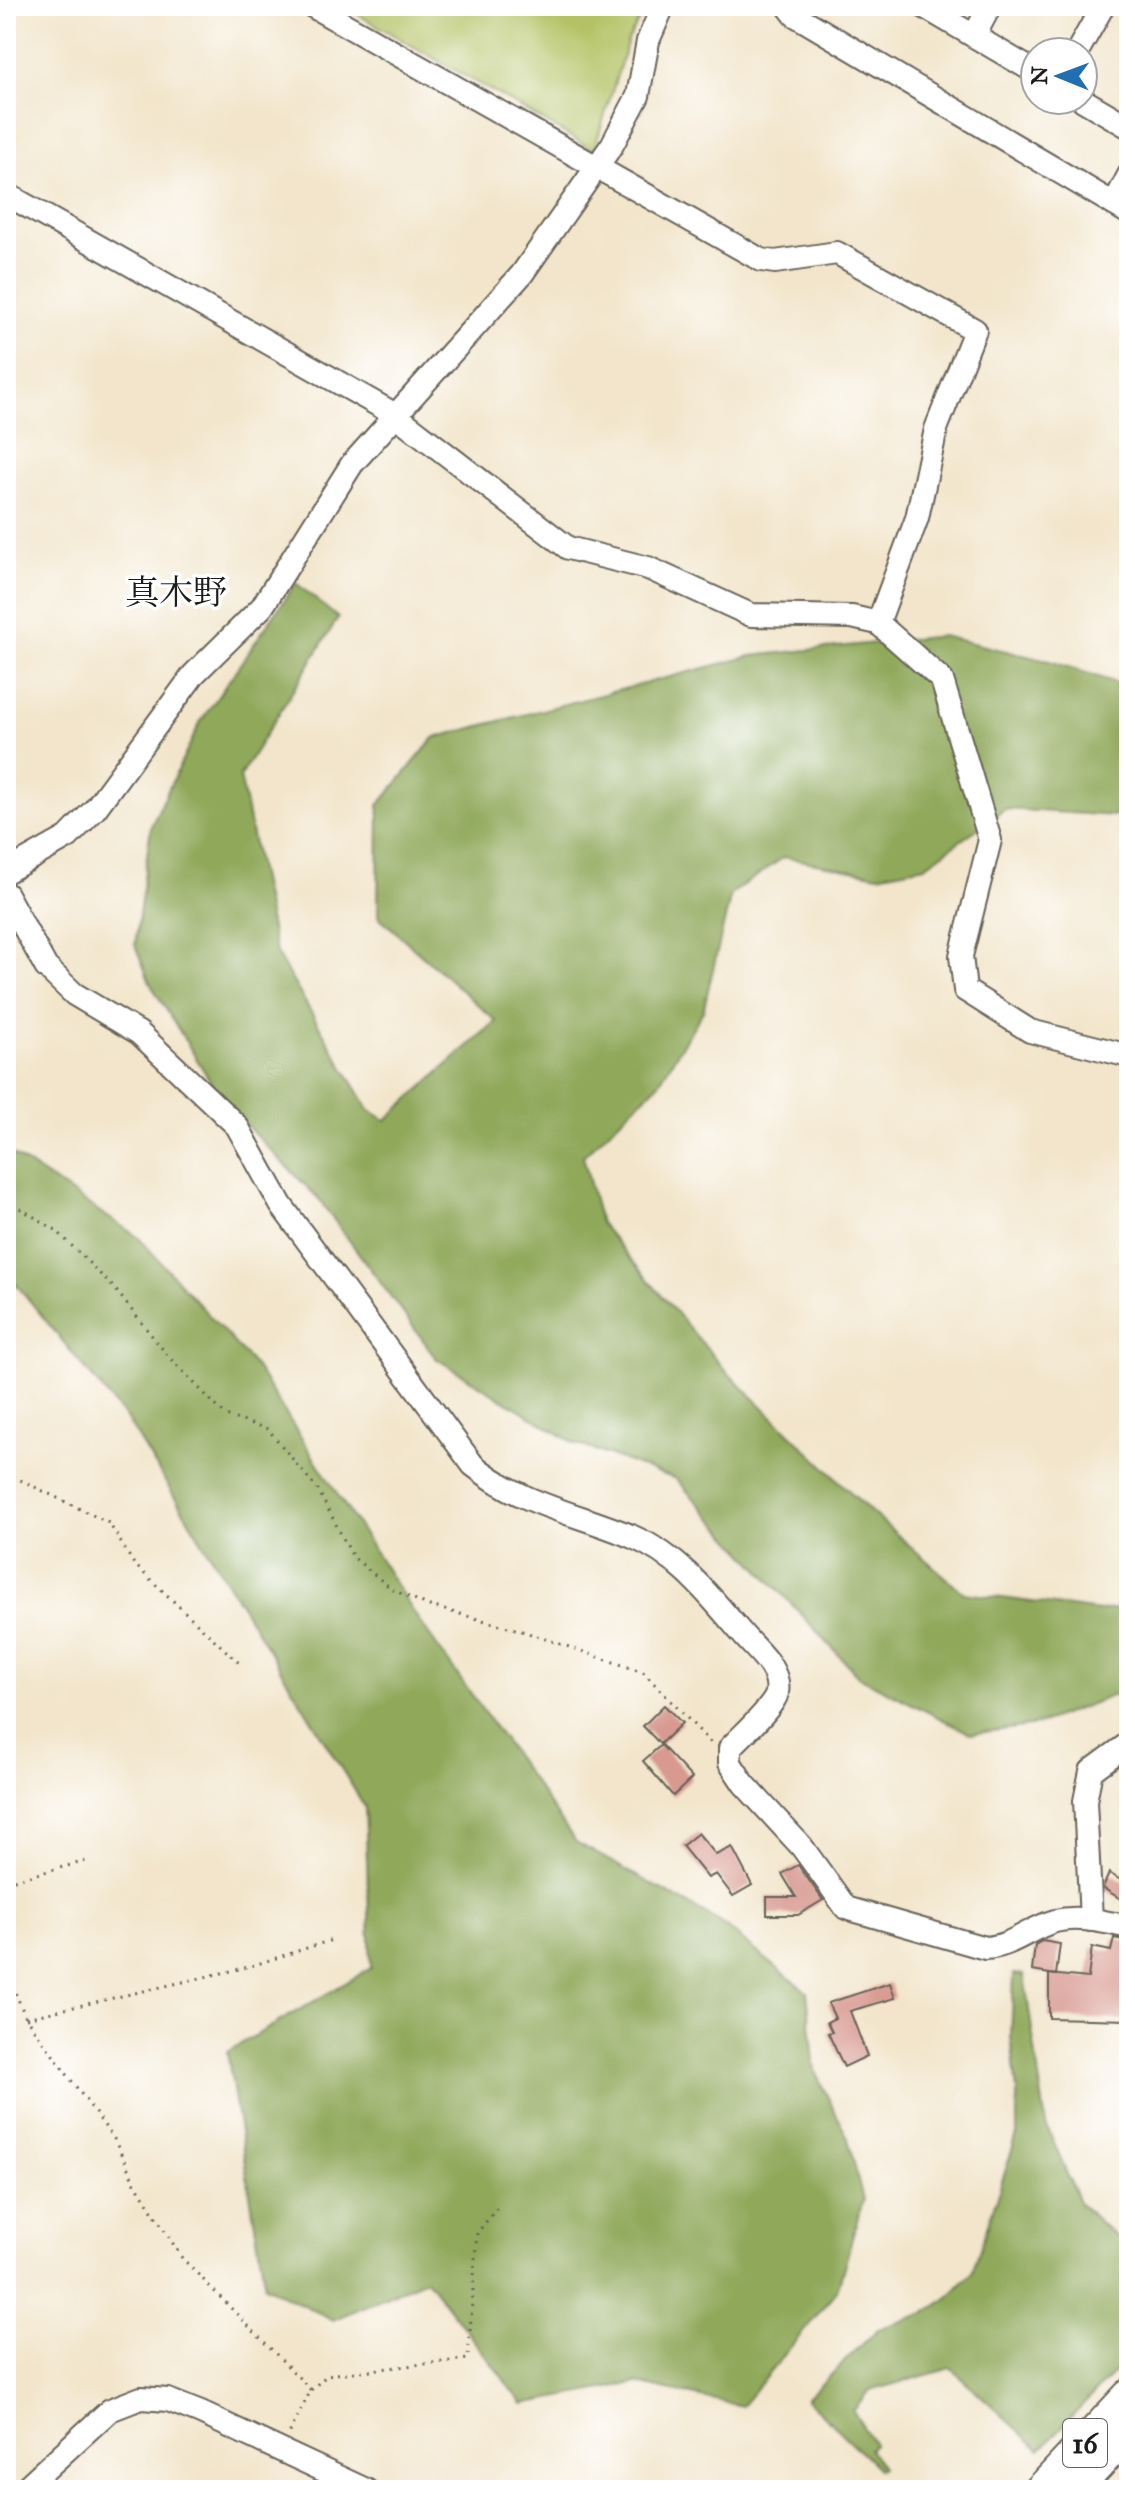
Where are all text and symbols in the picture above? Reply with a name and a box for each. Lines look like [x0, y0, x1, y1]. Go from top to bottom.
north arrow [1019, 36, 1099, 116]
text: N [1026, 66, 1053, 85]
district label: 真木野 [125, 572, 227, 613]
road number: 16 [1063, 2419, 1107, 2467]

